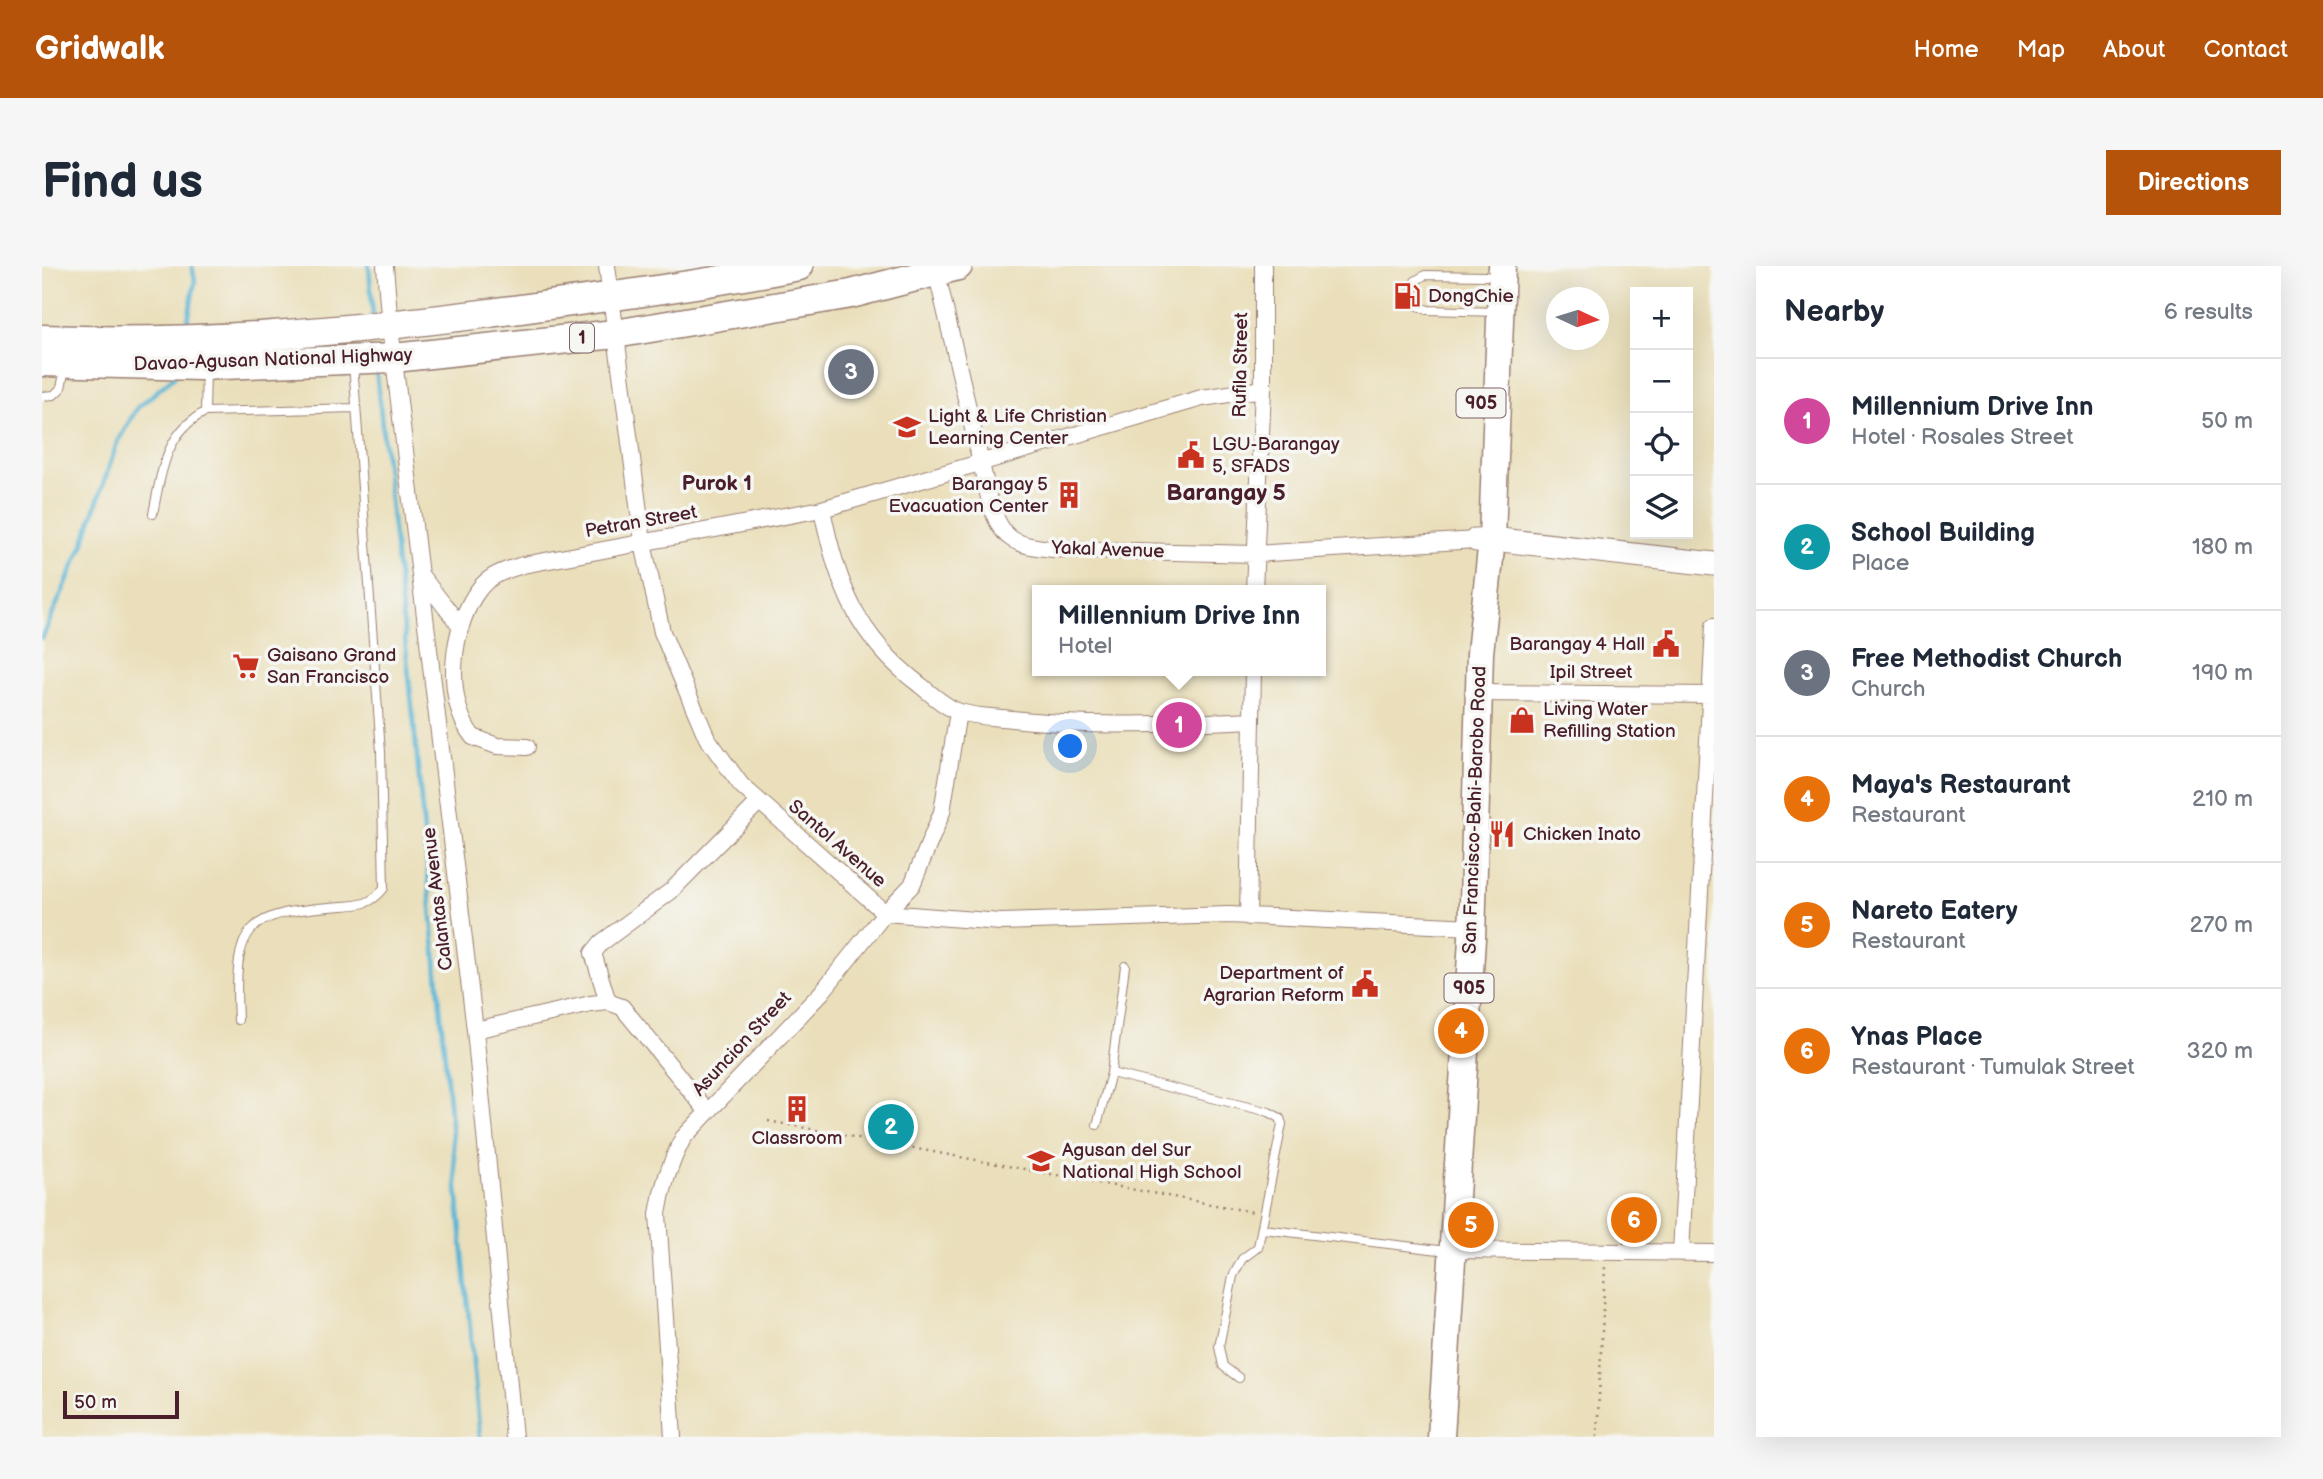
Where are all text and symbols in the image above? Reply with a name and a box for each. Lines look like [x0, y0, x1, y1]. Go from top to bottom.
text: Gridwalk [35, 29, 165, 69]
text: Home [1914, 35, 1979, 64]
text: Map [2017, 35, 2065, 64]
text: About [2103, 35, 2165, 64]
text: Contact [2203, 35, 2288, 64]
button: Directions [2106, 150, 2281, 215]
text: Find us [42, 153, 203, 212]
fuel station icon: DongChie [1392, 281, 1422, 311]
place label: DongChie [1428, 285, 1514, 308]
north arrow [1546, 287, 1609, 350]
map controls [1630, 287, 1693, 539]
button: + [1630, 287, 1693, 350]
text: Nearby [1784, 294, 1884, 330]
text: 6 results [2164, 298, 2253, 326]
street label: Rufila Street [1229, 312, 1253, 418]
road number: 1 [570, 324, 594, 352]
street label: Davao-Agusan National Highway [133, 344, 413, 376]
pin: 3 [828, 346, 874, 398]
button: − [1630, 350, 1693, 413]
road number: 905 [1456, 388, 1506, 418]
text: Millennium Drive Inn [1851, 392, 2094, 423]
place label: Light & Life Christian Learning Center [928, 405, 1107, 450]
text: 1 [1802, 407, 1812, 435]
text: 50 m [2201, 407, 2253, 435]
school or university icon: Light & Life Christian Learning Center [892, 412, 922, 442]
button: locate [1630, 413, 1693, 476]
text: Hotel · Rosales Street [1851, 423, 2073, 451]
place label: LGU-Barangay 5, SFADS [1212, 433, 1340, 478]
public building icon: LGU-Barangay 5, SFADS [1176, 440, 1206, 470]
district label: Purok 1 [682, 471, 752, 496]
place label: Barangay 5 Evacuation Center [889, 473, 1049, 518]
button: layers [1630, 476, 1693, 539]
district label: Barangay 5 [1166, 479, 1286, 507]
building icon: Barangay 5 Evacuation Center [1054, 480, 1084, 510]
street label: Petran Street [583, 501, 699, 543]
text: School Building [1851, 518, 2035, 549]
text: 2 [1800, 533, 1814, 561]
text: 180 m [2192, 533, 2253, 561]
street label: Yakal Avenue [1050, 536, 1165, 563]
text: Place [1851, 549, 1909, 577]
popup [1032, 585, 1326, 676]
text: Millennium Drive Inn [1058, 601, 1300, 632]
public building icon: Barangay 4 Hall [1651, 629, 1681, 659]
text: Hotel [1058, 632, 1112, 660]
place label: Barangay 4 Hall [1509, 633, 1645, 656]
place label: Gaisano Grand San Francisco [267, 644, 396, 689]
text: Free Methodist Church [1851, 644, 2122, 675]
supermarket icon: Gaisano Grand San Francisco [231, 651, 261, 681]
text: 3 [1800, 659, 1814, 687]
text: 190 m [2192, 659, 2253, 687]
street label: Ipil Street [1550, 661, 1632, 684]
street label: San Francisco-Bahi-Barobo Road [1458, 665, 1492, 955]
text: Church [1851, 675, 1926, 703]
place label: Living Water Refilling Station [1543, 698, 1676, 743]
pin: 1 [1156, 699, 1202, 751]
shop icon: Living Water Refilling Station [1507, 705, 1537, 735]
your location [1053, 729, 1087, 763]
text: Maya's Restaurant [1851, 770, 2071, 801]
text: 4 [1800, 785, 1814, 813]
text: 210 m [2192, 785, 2253, 813]
street label: Santol Avenue [783, 795, 891, 893]
text: Restaurant [1851, 801, 1965, 829]
restaurant icon: Chicken Inato [1487, 819, 1517, 849]
place label: Chicken Inato [1523, 823, 1641, 846]
street label: Calantas Avenue [418, 826, 458, 972]
text: Nareto Eatery [1851, 896, 2018, 927]
text: 5 [1800, 911, 1814, 939]
text: 270 m [2189, 911, 2253, 939]
text: Restaurant [1851, 927, 1965, 955]
place label: Department of Agrarian Reform [1203, 962, 1344, 1007]
public building icon: Department of Agrarian Reform [1350, 969, 1380, 999]
road number: 905 [1444, 974, 1494, 1002]
street label: Asuncion Street [688, 987, 796, 1101]
pin: 4 [1438, 1005, 1484, 1057]
text: Ynas Place [1851, 1022, 1982, 1053]
text: 6 [1800, 1037, 1814, 1065]
text: 320 m [2187, 1037, 2253, 1065]
text: Restaurant · Tumulak Street [1851, 1053, 2135, 1081]
building icon: Classroom [782, 1094, 812, 1124]
pin: 2 [868, 1101, 914, 1153]
place label: Classroom [752, 1127, 842, 1150]
place label: Agusan del Sur National High School [1062, 1139, 1241, 1184]
school or university icon: Agusan del Sur National High School [1026, 1146, 1056, 1176]
pin: 6 [1611, 1194, 1657, 1246]
pin: 5 [1448, 1199, 1494, 1251]
scale bar [63, 1388, 178, 1420]
text: 50 m [74, 1391, 117, 1414]

